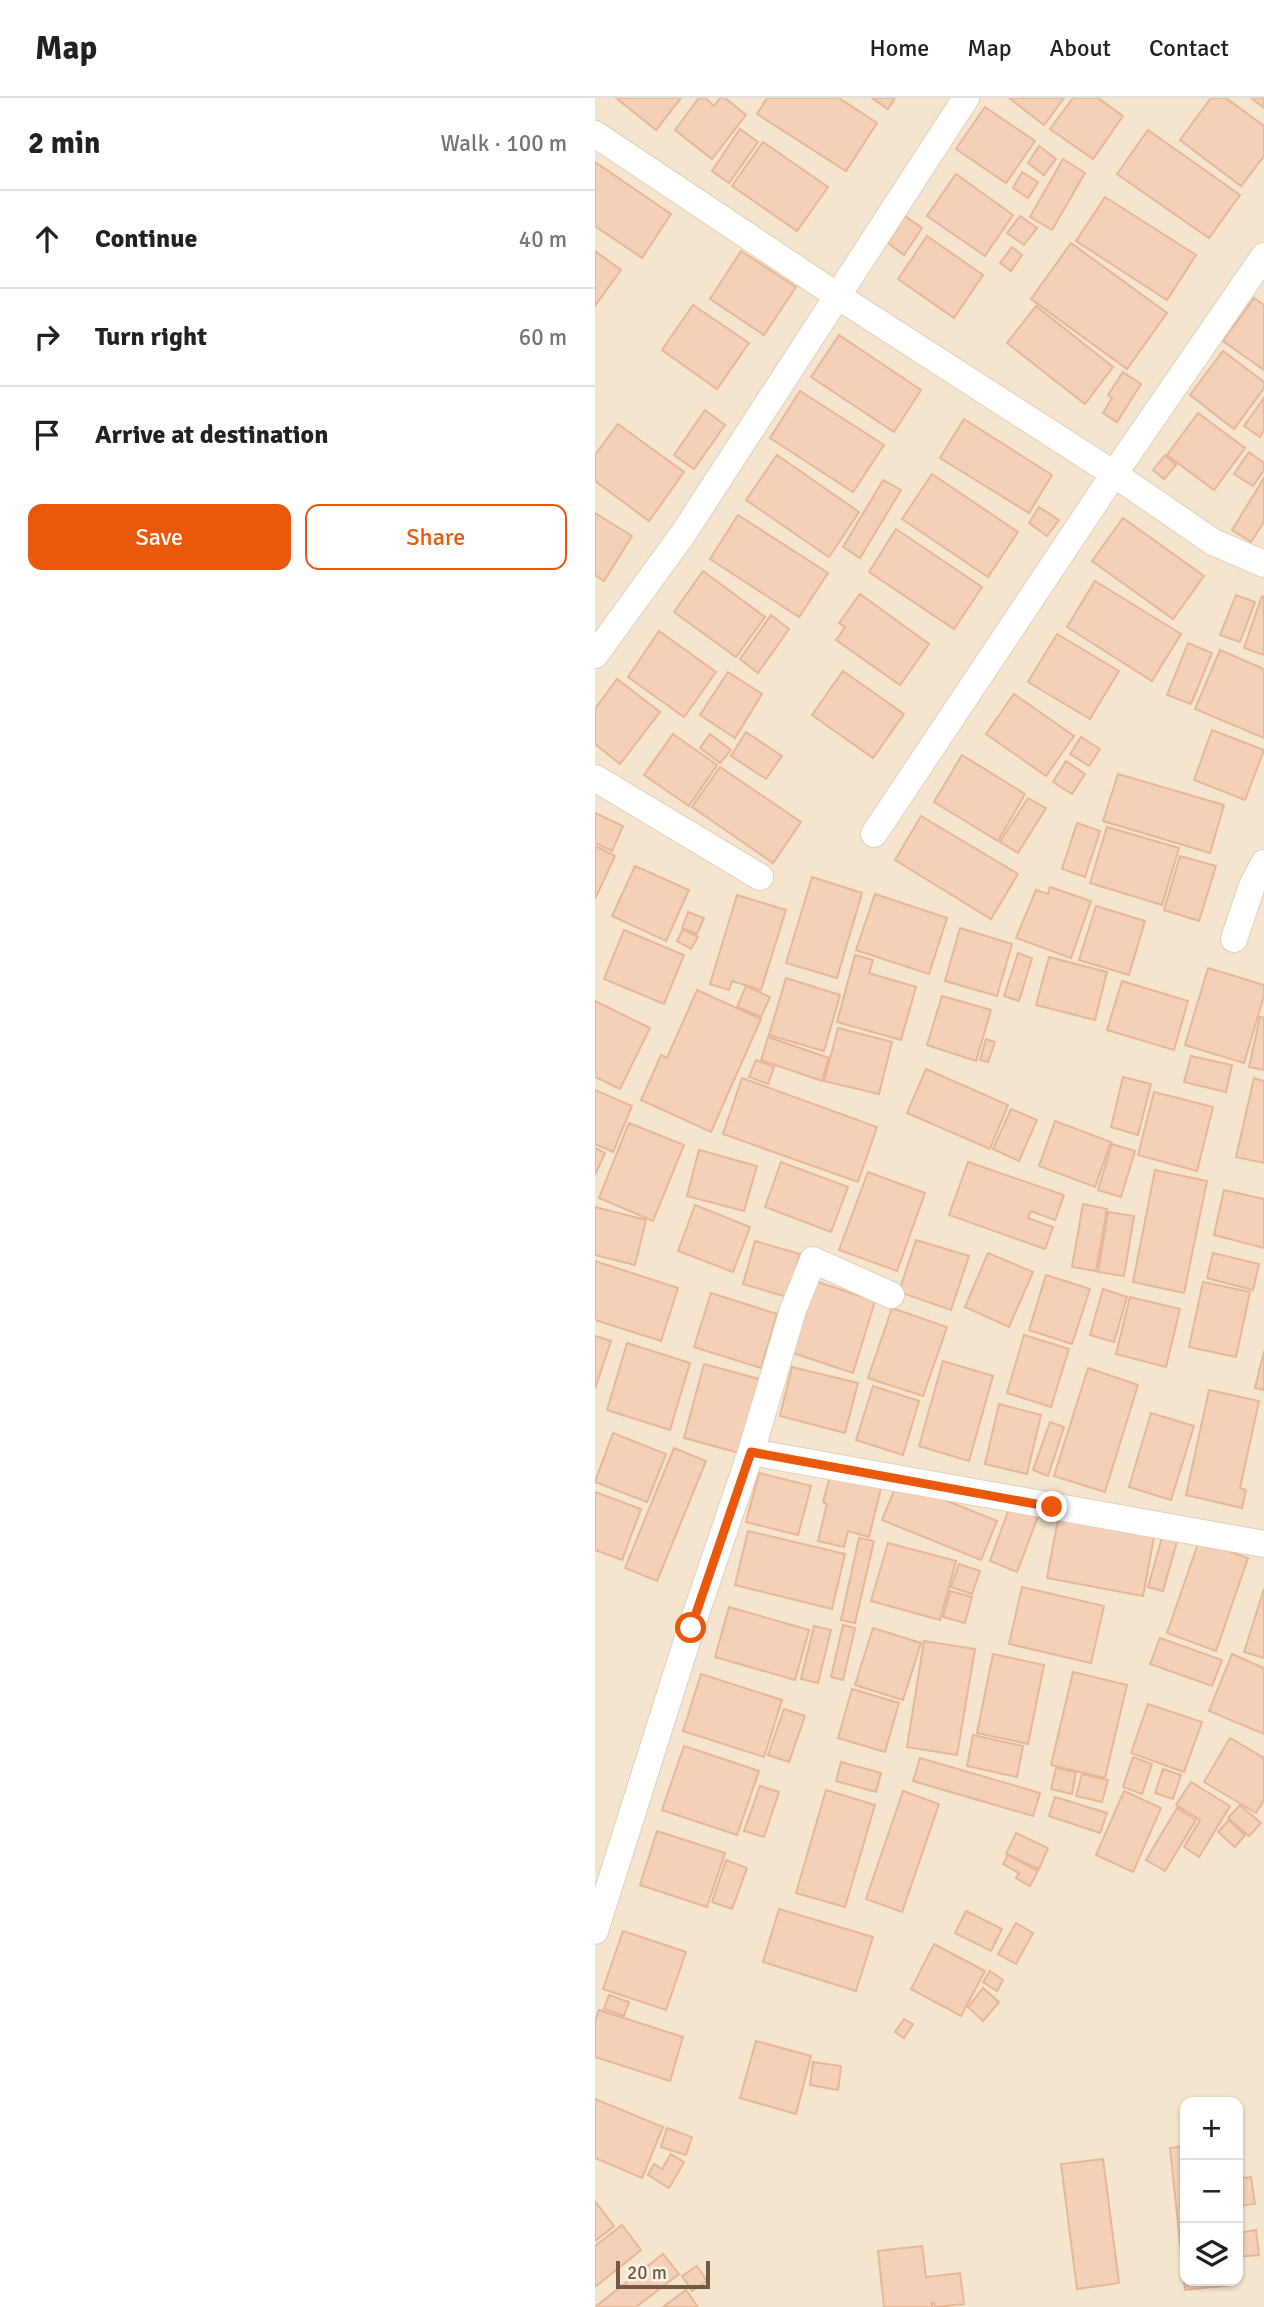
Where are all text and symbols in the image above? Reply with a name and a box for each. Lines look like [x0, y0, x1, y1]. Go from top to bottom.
text: Map [35, 28, 97, 69]
text: Home [869, 33, 929, 63]
text: Map [967, 33, 1012, 63]
text: About [1050, 33, 1111, 63]
text: Contact [1149, 33, 1229, 63]
text: 2 min [28, 125, 100, 162]
text: Walk · 100 m [441, 129, 567, 158]
icon: ahead [28, 220, 66, 258]
text: Continue [95, 223, 197, 255]
text: 40 m [519, 225, 567, 254]
icon: right [28, 318, 66, 356]
text: Turn right [95, 321, 207, 353]
text: 60 m [519, 323, 567, 352]
icon: arrive [28, 416, 66, 454]
text: Arrive at destination [95, 419, 328, 451]
button: Save [28, 504, 291, 570]
button: Share [305, 504, 567, 570]
route end [1036, 1491, 1067, 1522]
route start [675, 1612, 706, 1643]
map controls [1180, 2097, 1243, 2286]
button: + [1180, 2097, 1243, 2160]
button: − [1180, 2160, 1243, 2223]
button: layers [1180, 2223, 1243, 2286]
scale bar [616, 2258, 711, 2290]
text: 20 m [627, 2261, 667, 2285]

